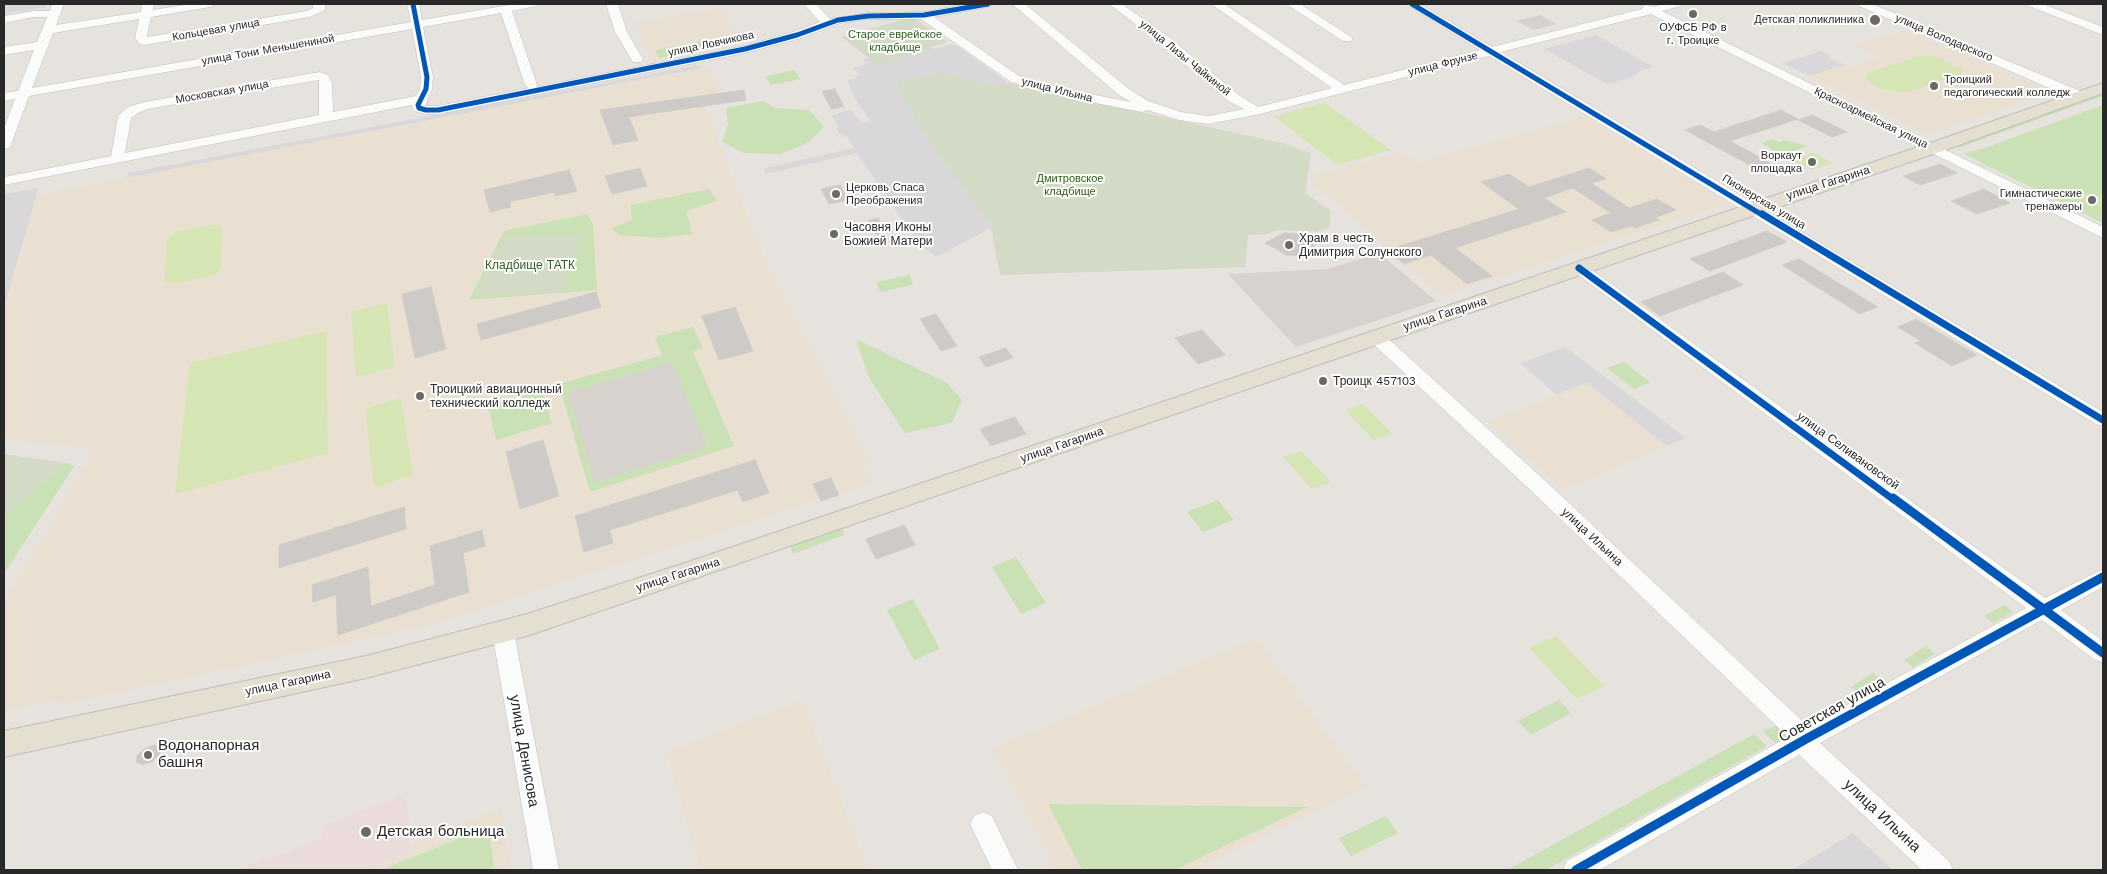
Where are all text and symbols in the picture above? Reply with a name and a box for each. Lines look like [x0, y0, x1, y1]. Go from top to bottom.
marker: ОУФСБ РФ в г. Троицке [1687, 8, 1699, 20]
street label: улица Володарского [1893, 11, 1995, 65]
place label: Детская поликлиника [1754, 13, 1864, 27]
marker: Детская поликлиника [1868, 13, 1882, 27]
street label: Кольцевая улица [171, 16, 261, 44]
street label: улица Лизы Чайкиной [1137, 17, 1233, 99]
place label: ОУФСБ РФ в г. Троицке [1659, 21, 1727, 47]
street label: улица Ловчикова [667, 28, 755, 60]
park label: Старое еврейское кладбище [848, 28, 942, 54]
street label: улица Тони Меньшениной [201, 32, 335, 68]
street label: улица Фрунзе [1407, 49, 1479, 79]
place label: Троицкий педагогический колледж [1944, 73, 2070, 99]
street label: улица Ильина [1020, 75, 1094, 105]
street label: Московская улица [174, 77, 270, 107]
marker: Троицкий педагогический колледж [1928, 80, 1940, 92]
street label: Красноармейская улица [1812, 85, 1930, 151]
place label: Воркаут площадка [1751, 149, 1802, 175]
marker: Воркаут площадка [1806, 156, 1818, 168]
street label: улица Гагарина [1784, 163, 1872, 203]
park label: Дмитровское кладбище [1037, 172, 1103, 198]
street label: Пионерская улица [1720, 172, 1808, 232]
place label: Церковь Спаса Преображения [846, 181, 924, 207]
place label: Гимнастические тренажеры [2000, 187, 2082, 213]
marker: Церковь Спаса Преображения [830, 188, 842, 200]
marker: Гимнастические тренажеры [2086, 194, 2098, 206]
place label: Часовня Иконы Божией Матери [844, 220, 933, 248]
marker: Часовня Иконы Божией Матери [828, 228, 840, 240]
place label: Храм в честь Димитрия Солунского [1299, 231, 1422, 259]
marker: Храм в честь Димитрия Солунского [1283, 239, 1295, 251]
park label: Кладбище ТАТК [485, 258, 575, 272]
street label: улица Гагарина [1401, 294, 1489, 334]
place label: Троицк 457103 [1333, 374, 1416, 388]
marker: Троицк 457103 [1317, 375, 1329, 387]
place label: Троицкий авиационный технический колледж [430, 382, 562, 410]
marker: Троицкий авиационный технический колледж [414, 390, 426, 402]
street label: улица Селивановской [1794, 409, 1902, 493]
street label: улица Гагарина [1019, 424, 1105, 466]
street label: улица Ильина [1558, 505, 1626, 569]
street label: улица Гагарина [634, 555, 722, 595]
street label: улица Гагарина [244, 667, 332, 699]
street label: Советская улица [1776, 673, 1888, 747]
street label: улица Денисова [505, 693, 543, 809]
place label: Водонапорная башня [158, 737, 259, 772]
marker: Водонапорная башня [142, 749, 154, 761]
street label: улица Ильина [1840, 776, 1924, 856]
place label: Детская больница [377, 823, 504, 841]
marker: Детская больница [359, 825, 373, 839]

